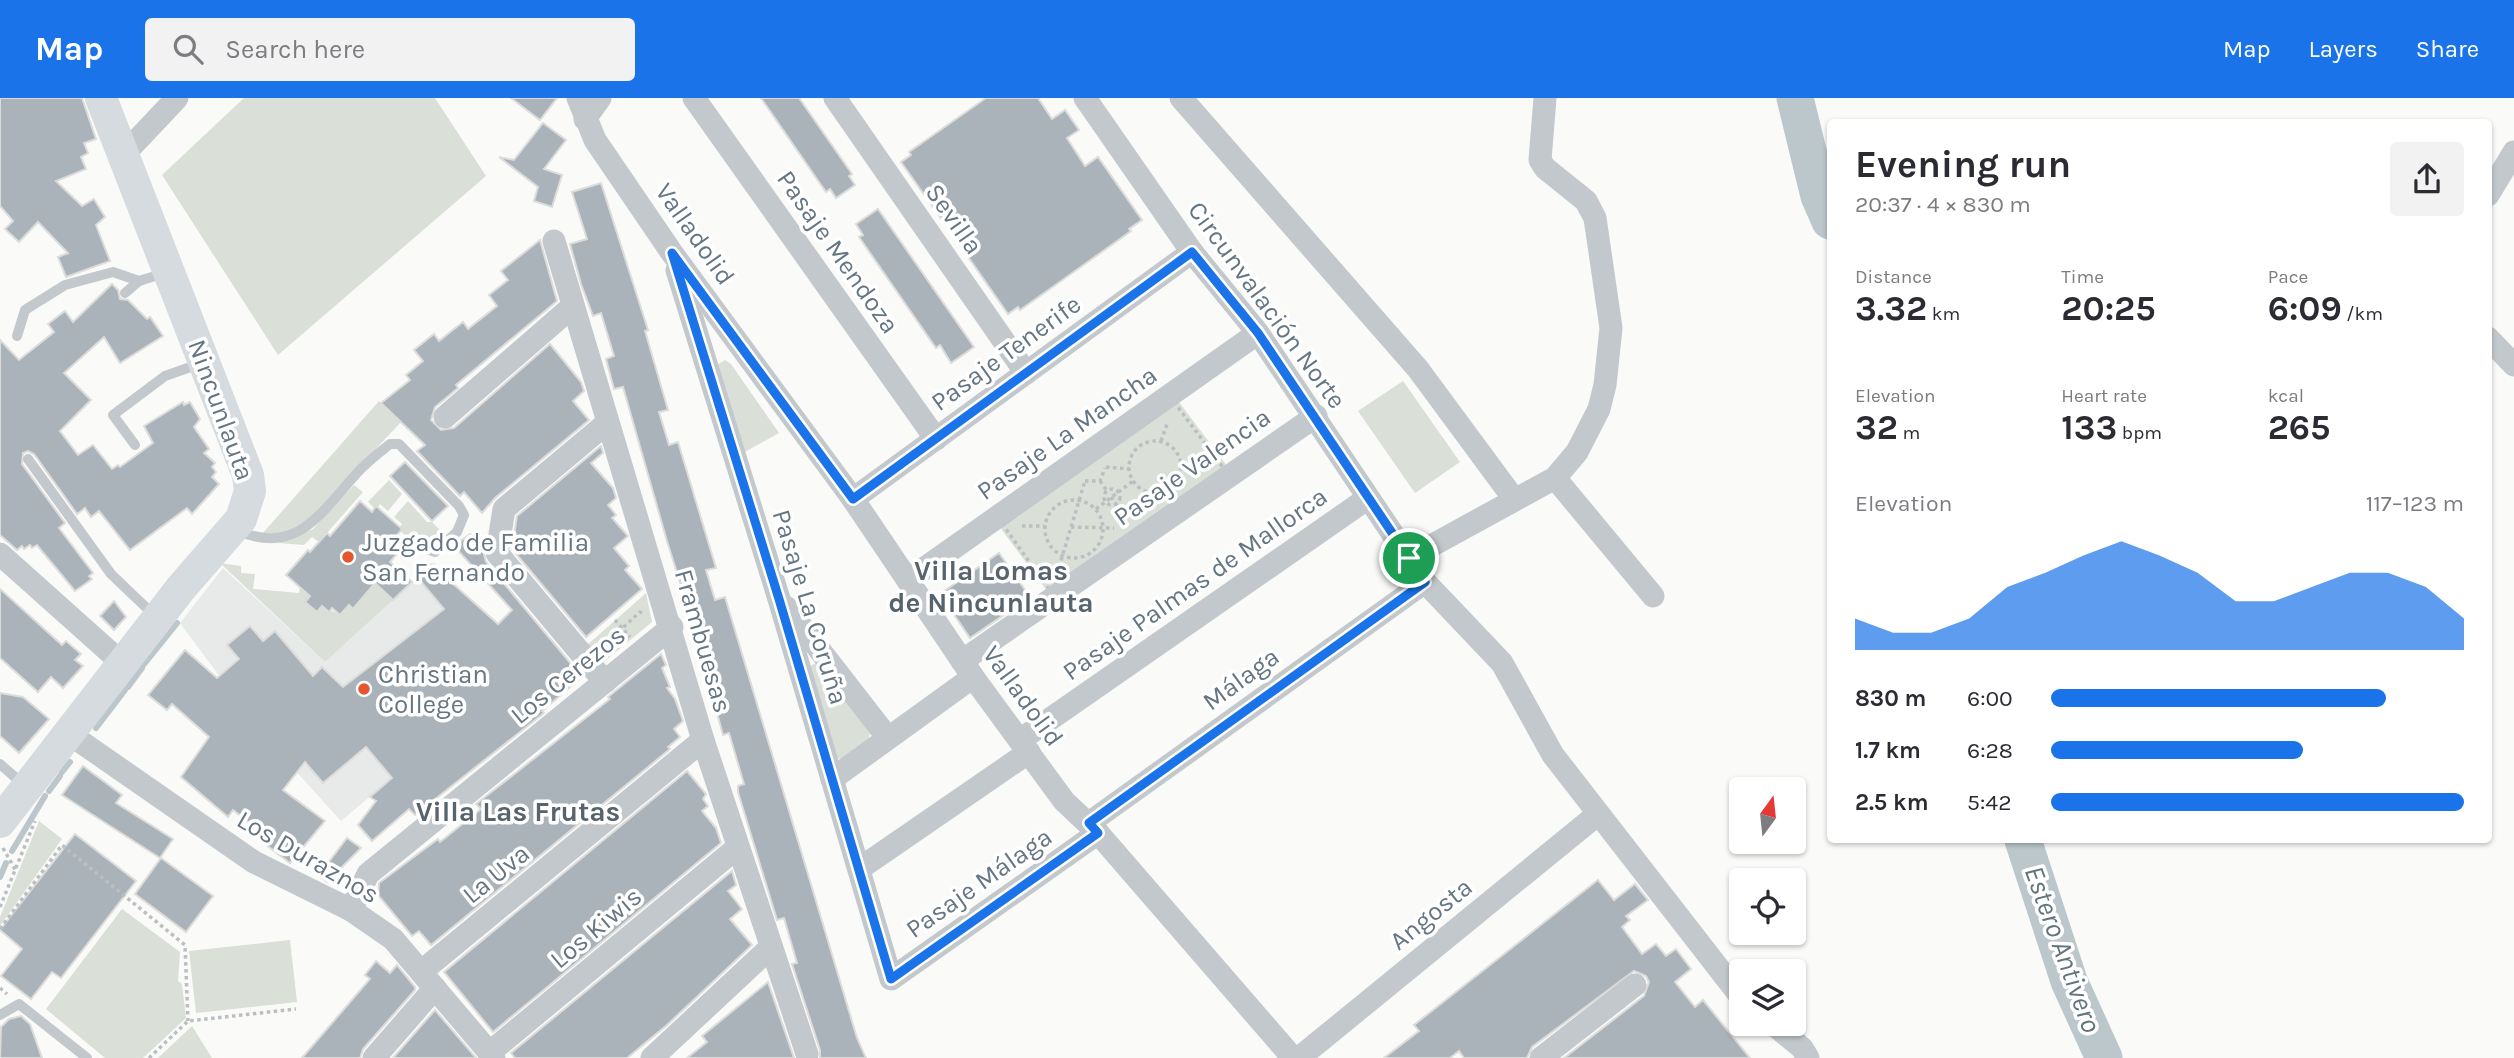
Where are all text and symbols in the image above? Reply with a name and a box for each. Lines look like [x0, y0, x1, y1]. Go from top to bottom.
search box [145, 18, 635, 81]
text: Map [35, 30, 103, 68]
icon: search [169, 30, 207, 68]
text: Search here [225, 34, 365, 65]
text: Map [2223, 35, 2271, 63]
text: Layers [2309, 35, 2378, 63]
text: Share [2416, 35, 2479, 63]
text: Evening run [1855, 142, 2071, 187]
button: share [2390, 142, 2464, 216]
street label: Pasaje Mendoza [770, 165, 906, 339]
street label: Valladolid [649, 177, 741, 291]
street label: Sevilla [919, 178, 989, 260]
text: 20:37 · 4 × 830 m [1855, 191, 2031, 218]
street label: Circunvalación Norte [1181, 195, 1353, 415]
text: Distance [1855, 266, 1932, 288]
text: Time [2061, 266, 2104, 288]
text: Pace [2268, 266, 2308, 288]
street label: Pasaje Tenerife [925, 288, 1087, 418]
text: 3.32 [1855, 288, 1927, 329]
text: 20:25 [2061, 288, 2156, 329]
text: 6:09 [2268, 288, 2342, 329]
text: km [1927, 303, 1960, 325]
text: /km [2342, 303, 2383, 325]
street label: Nincunlauta [181, 335, 261, 485]
street label: Pasaje La Mancha [971, 359, 1163, 507]
text: Elevation [1855, 385, 1935, 407]
text: Heart rate [2061, 385, 2147, 407]
text: kcal [2268, 385, 2304, 407]
street label: Pasaje Valencia [1108, 401, 1276, 533]
text: 32 [1855, 407, 1898, 448]
text: 133 [2061, 407, 2117, 448]
text: 265 [2268, 407, 2330, 448]
text: m [1898, 422, 1920, 444]
text: bpm [2117, 422, 2162, 444]
street label: Pasaje Palmas de Mallorca [1057, 481, 1333, 687]
text: Elevation [1855, 490, 1952, 517]
text: 117–123 m [2366, 490, 2464, 517]
street label: Pasaje La Coruña [766, 506, 854, 708]
place label: Juzgado de Familia San Fernando [362, 527, 589, 588]
pin [1379, 528, 1439, 588]
icon: arrive [1390, 539, 1428, 577]
marker: Juzgado de Familia San Fernando [340, 549, 356, 565]
district label: Villa Lomas de Nincunlauta [888, 554, 1094, 619]
street label: Frambuesas [668, 566, 738, 716]
street label: Los Cerezos [504, 619, 632, 731]
street label: Valladolid [976, 640, 1070, 752]
street label: Málaga [1197, 641, 1285, 717]
place label: Christian College [378, 659, 488, 720]
marker: Christian College [356, 681, 372, 697]
text: 830 m [1855, 685, 1926, 712]
text: 6:00 [1967, 685, 2013, 712]
text: 1.7 km [1855, 737, 1921, 764]
text: 6:28 [1967, 737, 2013, 764]
north arrow [1729, 777, 1806, 854]
map controls [1729, 777, 1806, 1036]
text: 2.5 km [1855, 789, 1929, 816]
text: 5:42 [1967, 789, 2011, 816]
district label: Villa Las Frutas [416, 795, 620, 828]
street label: Los Duraznos [232, 804, 384, 910]
street label: Pasaje Málaga [900, 821, 1058, 945]
street label: La Uva [456, 838, 536, 910]
water label: Estero Antivero [2018, 861, 2108, 1037]
button: locate [1729, 868, 1806, 945]
street label: Angosta [1383, 871, 1479, 957]
street label: Los Kiwis [544, 881, 648, 975]
button: layers [1729, 959, 1806, 1036]

